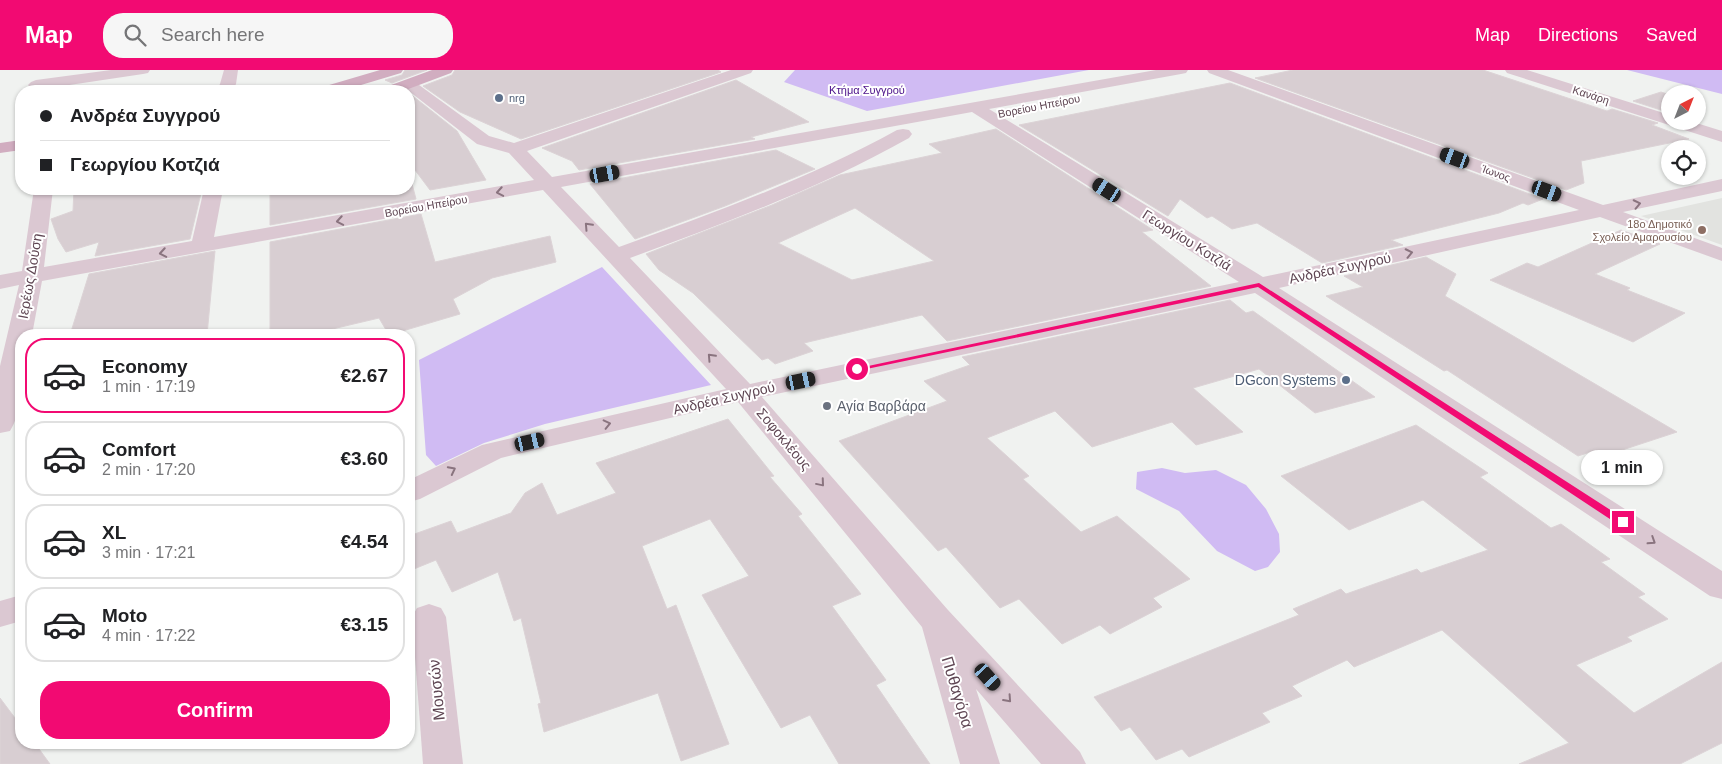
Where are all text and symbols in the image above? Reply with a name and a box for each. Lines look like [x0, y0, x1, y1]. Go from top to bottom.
search box [103, 13, 453, 58]
text: Map [25, 21, 73, 48]
icon: search [121, 21, 149, 49]
text: Search here [161, 24, 265, 45]
text: Map [1475, 25, 1510, 45]
text: Directions [1538, 25, 1618, 45]
text: Saved [1646, 25, 1697, 45]
street label: Κανάρη [1571, 83, 1611, 107]
park label: Κτήμα Συγγρού [829, 84, 905, 96]
north arrow [1661, 85, 1706, 130]
map controls [1661, 85, 1706, 185]
marker: nrg [493, 92, 505, 104]
place label: nrg [509, 92, 525, 104]
street label: Βορείου Ηπείρου [997, 92, 1081, 120]
text: Ανδρέα Συγγρού [70, 105, 220, 126]
button: locate [1661, 140, 1706, 185]
car [1438, 146, 1471, 170]
text: Γεωργίου Κοτζιά [70, 154, 220, 175]
street label: Ίωνος [1479, 162, 1512, 184]
car [588, 164, 621, 184]
car [1090, 176, 1123, 204]
car [1530, 179, 1563, 203]
one-way arrow [496, 187, 504, 197]
street label: Βορείου Ηπείρου [384, 193, 468, 219]
one-way arrow [1632, 199, 1641, 209]
street label: Γεωργίου Κοτζιά [1140, 206, 1234, 274]
one-way arrow [336, 216, 344, 226]
place label: 18ο Δημοτικό Σχολείο Αμαρουσίου [1593, 218, 1692, 243]
one-way arrow [585, 222, 594, 231]
marker: 18ο Δημοτικό Σχολείο Αμαρουσίου [1696, 224, 1708, 236]
street label: Ιερέως Δούση [15, 232, 45, 320]
one-way arrow [159, 247, 167, 257]
one-way arrow [1405, 248, 1414, 259]
street label: Ανδρέα Συγγρού [1288, 249, 1392, 287]
icon: car [42, 353, 87, 398]
one-way arrow [708, 354, 717, 363]
text: Economy [102, 356, 188, 377]
route start [846, 358, 868, 380]
text: €2.67 [340, 365, 388, 386]
car [784, 371, 817, 391]
place label: DGcon Systems [1235, 372, 1336, 388]
marker: DGcon Systems [1340, 374, 1352, 386]
text: 1 min · 17:19 [102, 378, 195, 395]
street label: Ανδρέα Συγγρού [672, 379, 776, 417]
place label: Αγία Βαρβάρα [837, 398, 926, 414]
marker: Αγία Βαρβάρα [821, 400, 833, 412]
street label: Σοφοκλέους [754, 405, 815, 473]
one-way arrow [603, 419, 612, 430]
car [513, 431, 546, 453]
icon: car [42, 436, 87, 481]
text: Comfort [102, 439, 176, 460]
text: €3.60 [340, 448, 388, 469]
callout: 1 min [1582, 450, 1664, 484]
text: 1 min [1601, 459, 1643, 476]
text: 2 min · 17:20 [102, 461, 195, 478]
one-way arrow [447, 466, 456, 476]
one-way arrow [815, 478, 824, 487]
route end [1612, 511, 1634, 533]
icon: car [42, 519, 87, 564]
text: XL [102, 522, 126, 543]
text: €4.54 [340, 531, 388, 552]
one-way arrow [1646, 535, 1655, 544]
text: 3 min · 17:21 [102, 544, 195, 561]
icon: car [42, 602, 87, 647]
text: Moto [102, 605, 147, 626]
text: €3.15 [340, 614, 388, 635]
text: 4 min · 17:22 [102, 627, 195, 644]
street label: Πυθαγόρα [939, 654, 976, 730]
street label: Μουσών [425, 659, 448, 721]
car [972, 661, 1003, 693]
button: Confirm [40, 681, 390, 739]
one-way arrow [1002, 693, 1011, 702]

